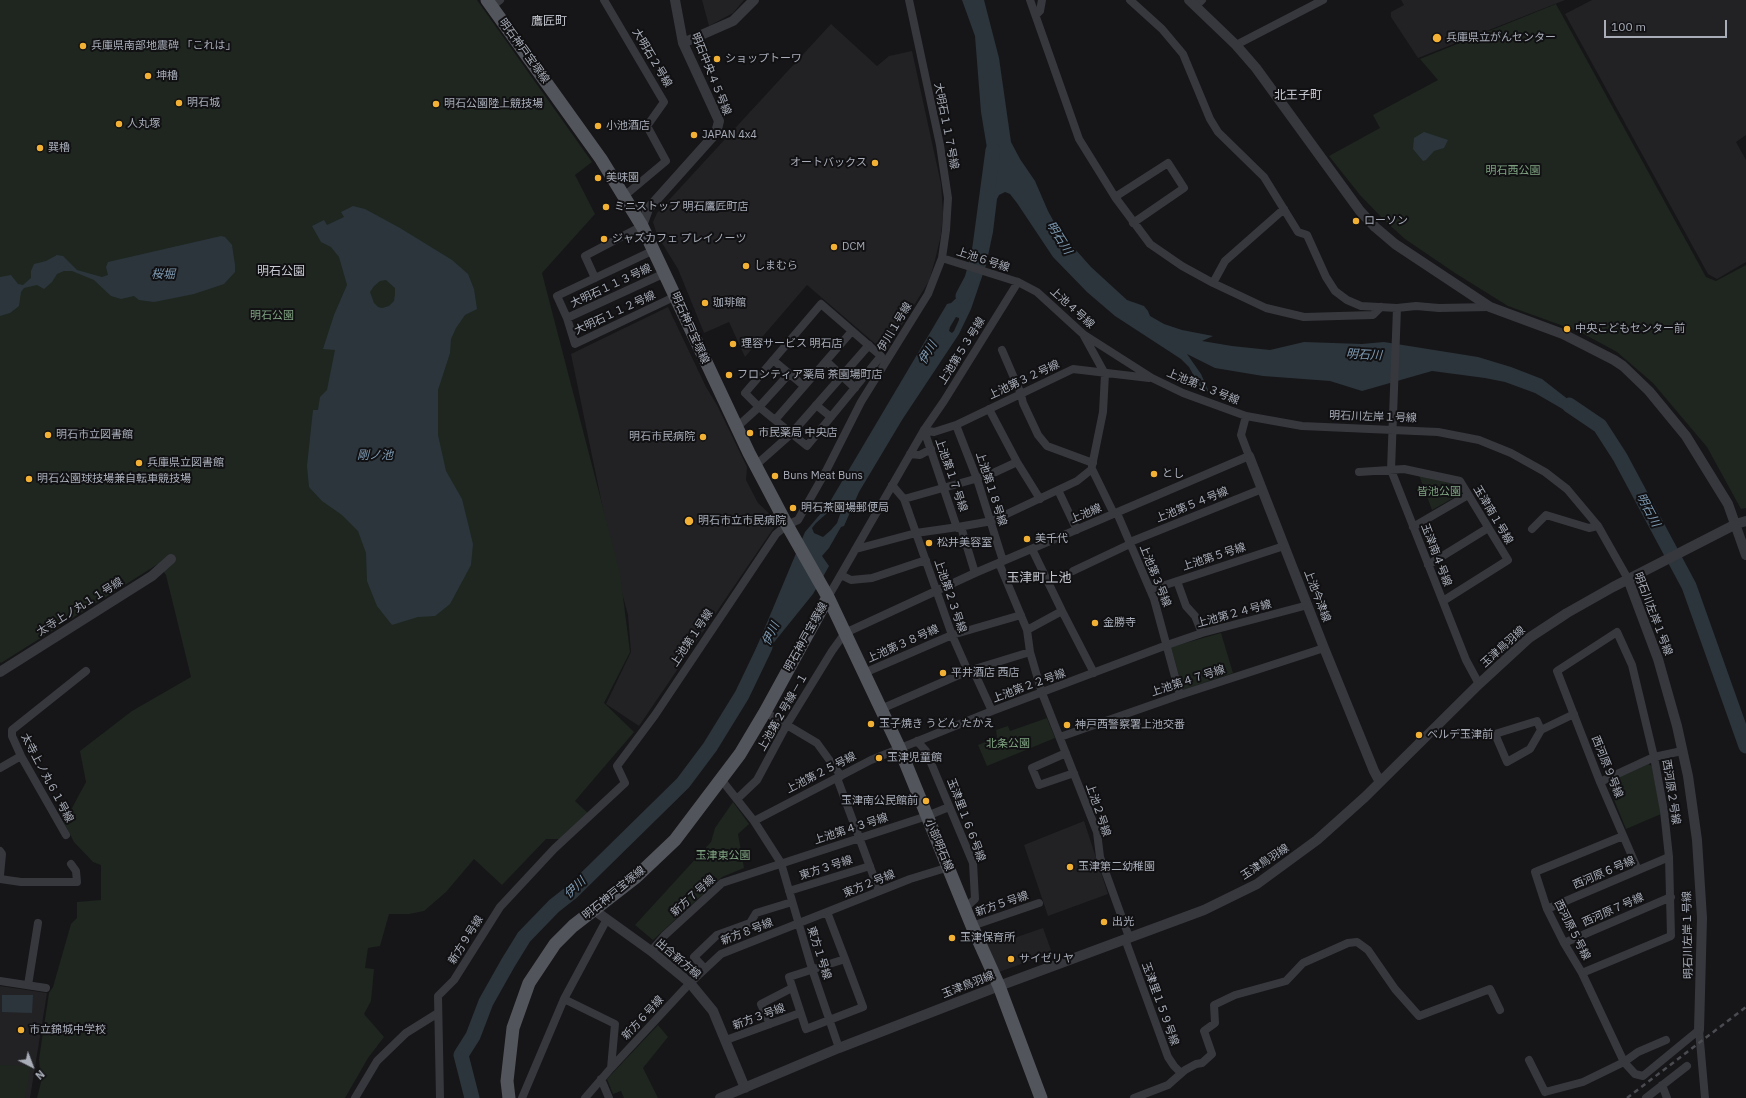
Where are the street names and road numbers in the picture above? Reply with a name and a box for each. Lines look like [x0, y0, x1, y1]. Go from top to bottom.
street label: 明石神戸宝塚線 [496, 16, 552, 86]
street label: 大明石２号線 [629, 26, 675, 90]
street label: 明石中央４５号線 [688, 31, 734, 117]
street label: 大明石１１７号線 [931, 82, 961, 170]
street label: 上池６号線 [955, 245, 1011, 275]
street label: 大明石１１３号線 [568, 261, 654, 311]
street label: 上池４号線 [1047, 285, 1097, 331]
street label: 大明石１１２号線 [572, 288, 658, 338]
street label: 明石神戸宝塚線 [668, 290, 712, 366]
street label: 伊川１号線 [875, 300, 915, 354]
street label: 上池第５３号線 [936, 315, 988, 387]
street label: 上池第３２号線 [986, 358, 1062, 402]
street label: 上池第１３号線 [1165, 366, 1241, 408]
street label: 明石川左岸１号線 [1329, 409, 1417, 425]
street label: 上池第１７号線 [932, 436, 970, 514]
street label: 上池第１８号線 [973, 450, 1009, 528]
street label: 玉津南１号線 [1470, 483, 1516, 547]
street label: 上池第５４号線 [1154, 484, 1230, 526]
street label: 上池線 [1068, 501, 1104, 527]
street label: 玉津南４号線 [1418, 522, 1454, 588]
street label: 上池第５号線 [1181, 541, 1247, 573]
street label: 上池第３号線 [1137, 543, 1173, 609]
street label: 上池第２３号線 [931, 557, 969, 635]
street label: 上池今津線 [1301, 568, 1333, 624]
street label: 明石川左岸１号線 [1631, 571, 1675, 657]
street label: 太寺上ノ丸１１号線 [35, 575, 125, 639]
street label: 上池第２４号線 [1195, 598, 1273, 630]
street label: 明石神戸宝塚線 [782, 600, 830, 674]
street label: 上池第１号線 [668, 607, 716, 669]
street label: 上池第３８号線 [865, 622, 941, 666]
street label: 玉津鳥羽線 [1478, 624, 1528, 670]
street label: 上池第４７号線 [1149, 663, 1227, 699]
street label: 上池第２２号線 [991, 667, 1067, 705]
street label: 上池第２号線－１ [755, 671, 811, 753]
street label: 太寺上ノ丸６１号線 [18, 731, 76, 825]
street label: 西河原９号線 [1589, 734, 1625, 800]
street label: 上池第２５号線 [784, 750, 858, 796]
street label: 西河原２号線 [1659, 758, 1683, 826]
street label: 玉津里１６６号線 [944, 777, 988, 863]
street label: 上池２号線 [1083, 782, 1113, 838]
street label: 上池第４３号線 [812, 811, 890, 847]
street label: 小部明石線 [922, 817, 956, 873]
street label: 玉津鳥羽線 [1238, 841, 1292, 883]
street label: 東方３号線 [798, 853, 854, 883]
street label: 西河原６号線 [1571, 854, 1637, 892]
street label: 明石神戸宝塚線 [580, 864, 648, 922]
street label: 東方２号線 [841, 868, 897, 900]
street label: 新方７号線 [668, 873, 718, 919]
street label: 新方５号線 [974, 889, 1030, 919]
street label: 西河原７号線 [1580, 891, 1646, 929]
street label: 明石川左岸１号線 [1681, 891, 1695, 979]
street label: 西河原５号線 [1551, 898, 1593, 962]
street label: 新方９号線 [446, 913, 486, 967]
street label: 新方８号線 [719, 916, 775, 948]
street label: 東方１号線 [804, 925, 834, 981]
street label: 出合新方線 [653, 936, 703, 982]
street label: 玉津里１５９号線 [1139, 960, 1181, 1048]
street label: 玉津鳥羽線 [940, 969, 996, 1001]
street label: 新方６号線 [619, 993, 667, 1043]
street label: 新方３号線 [731, 1001, 787, 1033]

